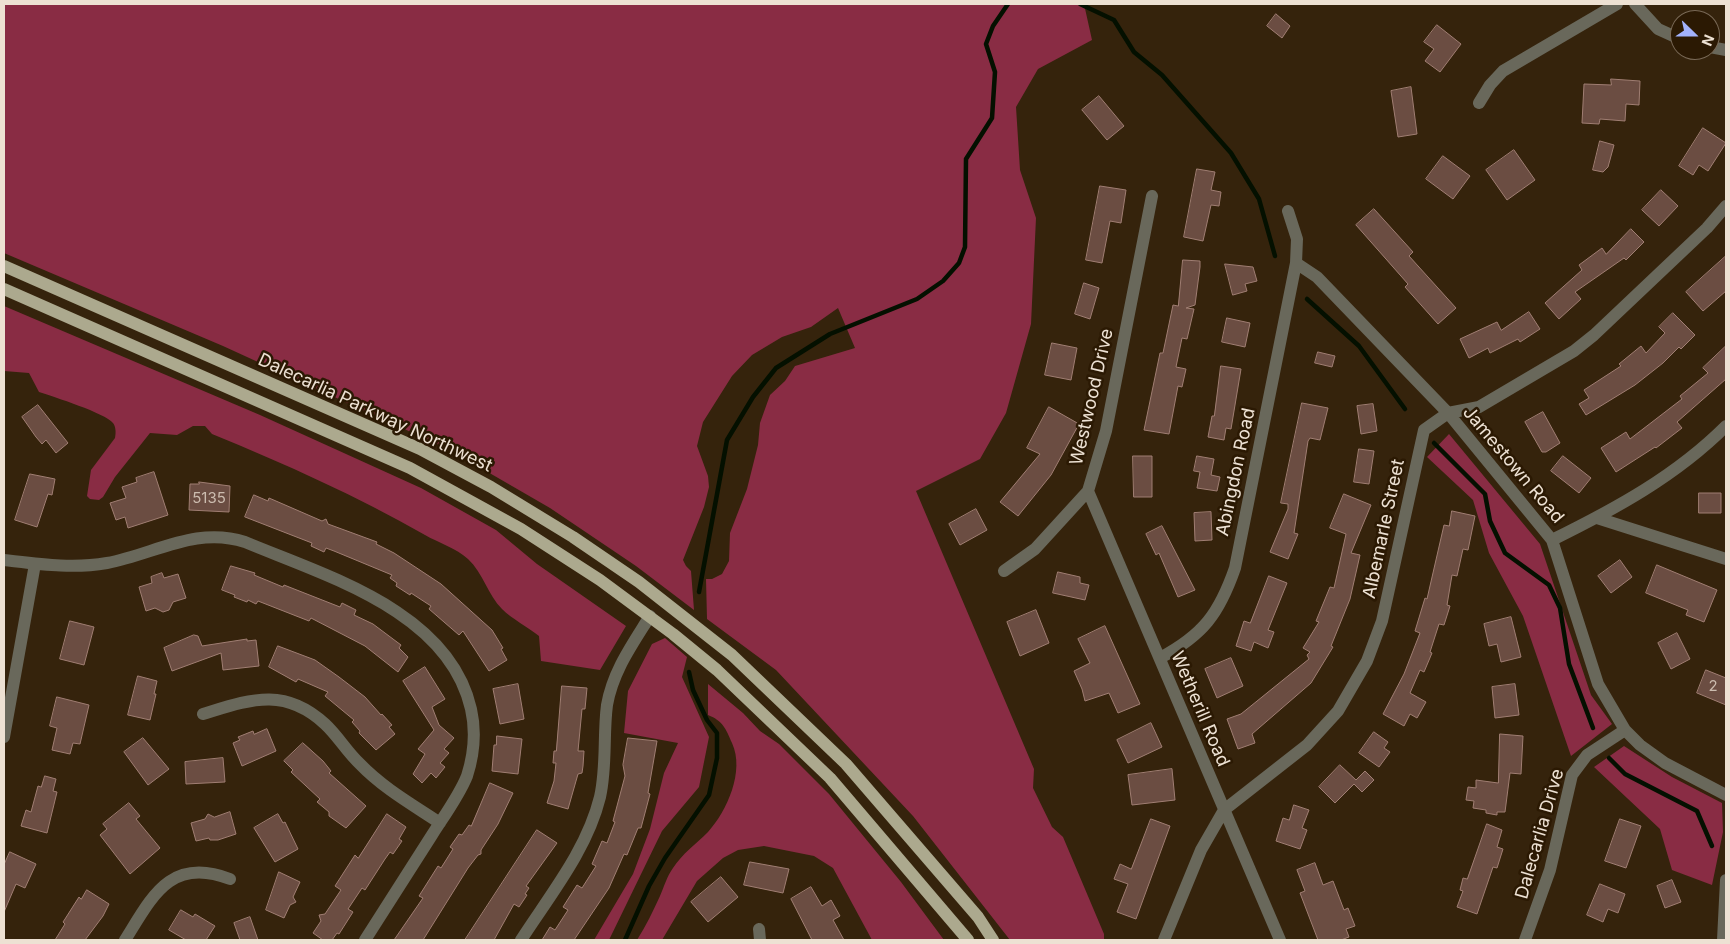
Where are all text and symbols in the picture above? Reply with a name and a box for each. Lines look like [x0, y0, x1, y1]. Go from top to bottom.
north arrow [1670, 10, 1720, 60]
text: N [1699, 32, 1718, 49]
street label: Westwood Drive [1066, 327, 1118, 467]
street label: Dalecarlia Parkway Northwest [254, 349, 496, 477]
street label: Jamestown Road [1458, 402, 1568, 528]
street label: Abingdon Road [1212, 406, 1260, 538]
street label: Albemarle Street [1359, 457, 1409, 601]
house number: 5135 [192, 489, 226, 507]
street label: Wetherill Road [1166, 648, 1234, 770]
house number: 2 [1708, 677, 1718, 695]
street label: Dalecarlia Drive [1511, 767, 1569, 901]

